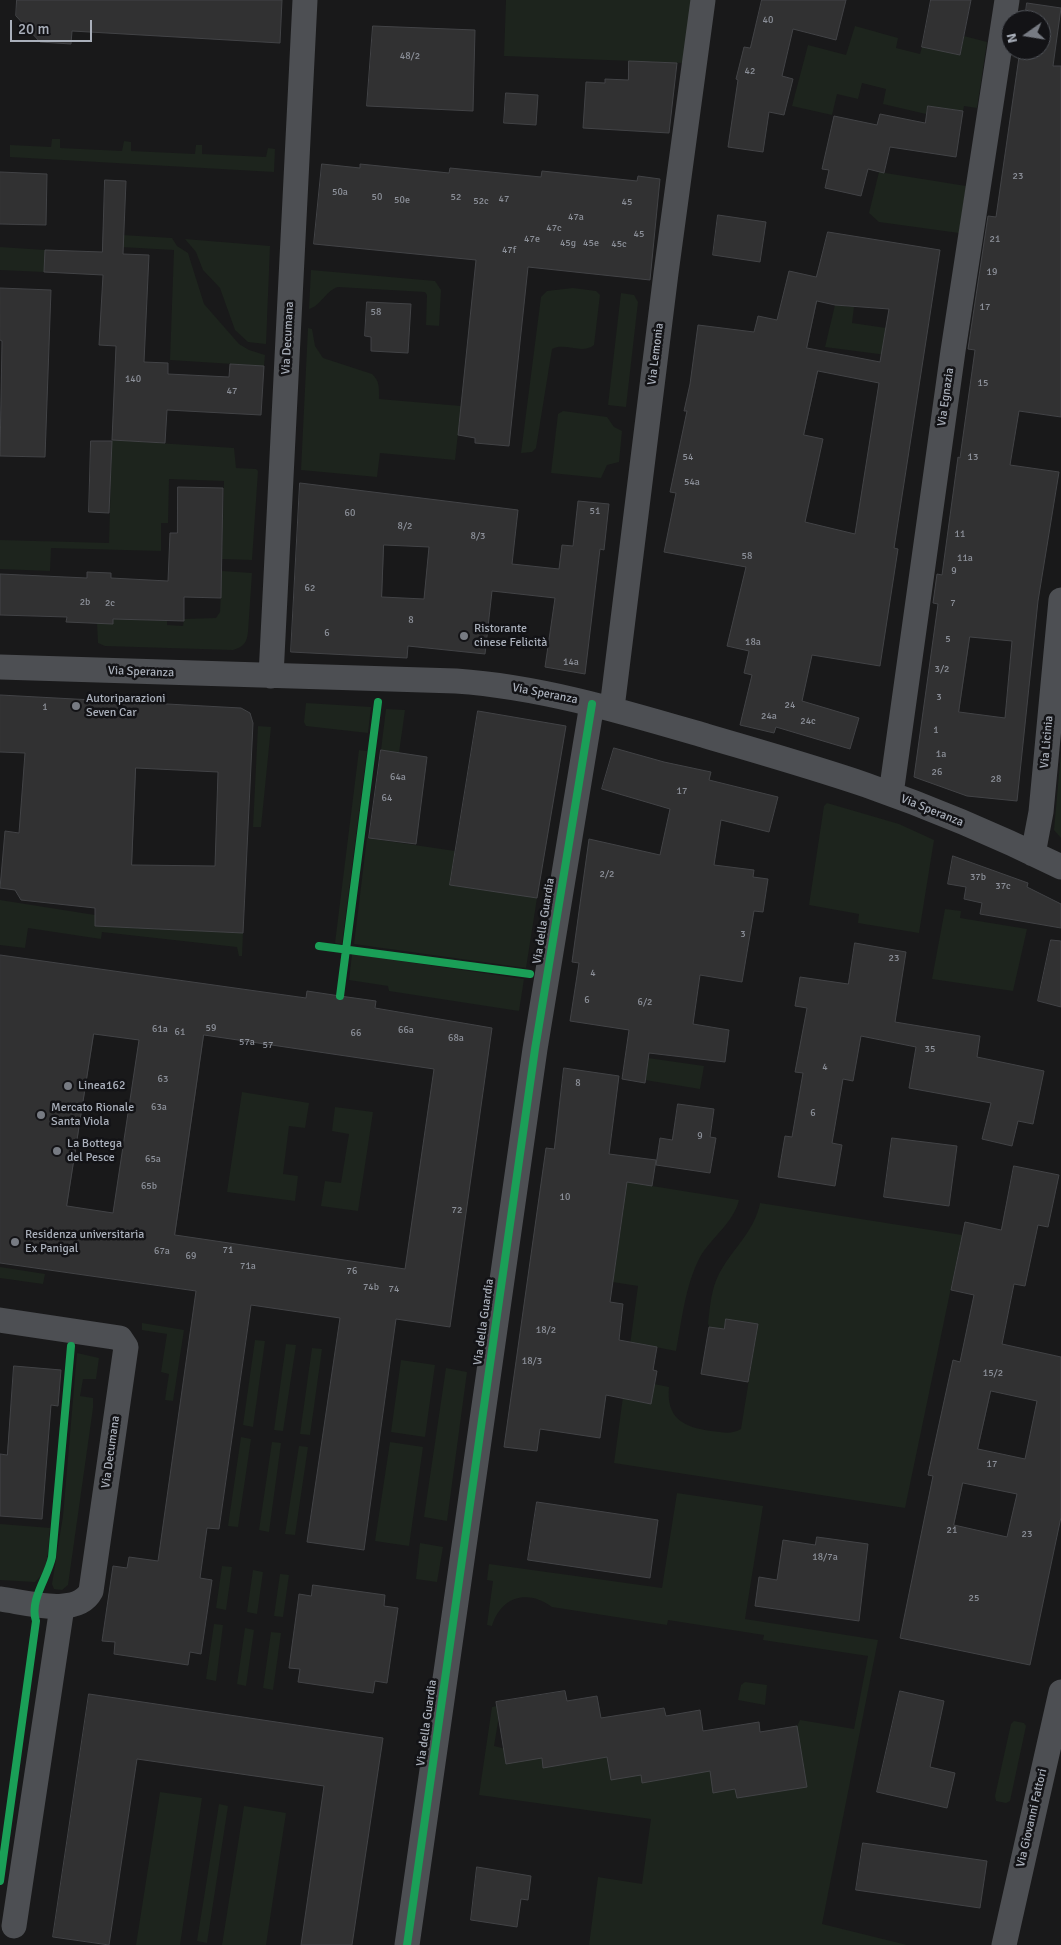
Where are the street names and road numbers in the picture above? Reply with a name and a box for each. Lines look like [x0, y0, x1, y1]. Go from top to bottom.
street label: Via Decumana [279, 301, 297, 375]
street label: Via Lemonia [645, 322, 667, 386]
street label: Via Egnazia [935, 367, 957, 427]
street label: Via Speranza [108, 664, 174, 680]
street label: Via Speranza [511, 681, 579, 707]
street label: Via Licinia [1038, 715, 1056, 769]
street label: Via Speranza [899, 792, 965, 830]
street label: Via della Guardia [530, 877, 558, 965]
street label: Via della Guardia [471, 1278, 497, 1366]
street label: Via Decumana [99, 1415, 123, 1489]
street label: Via della Guardia [414, 1679, 440, 1767]
street label: Via Giovanni Fattori [1014, 1767, 1050, 1869]

